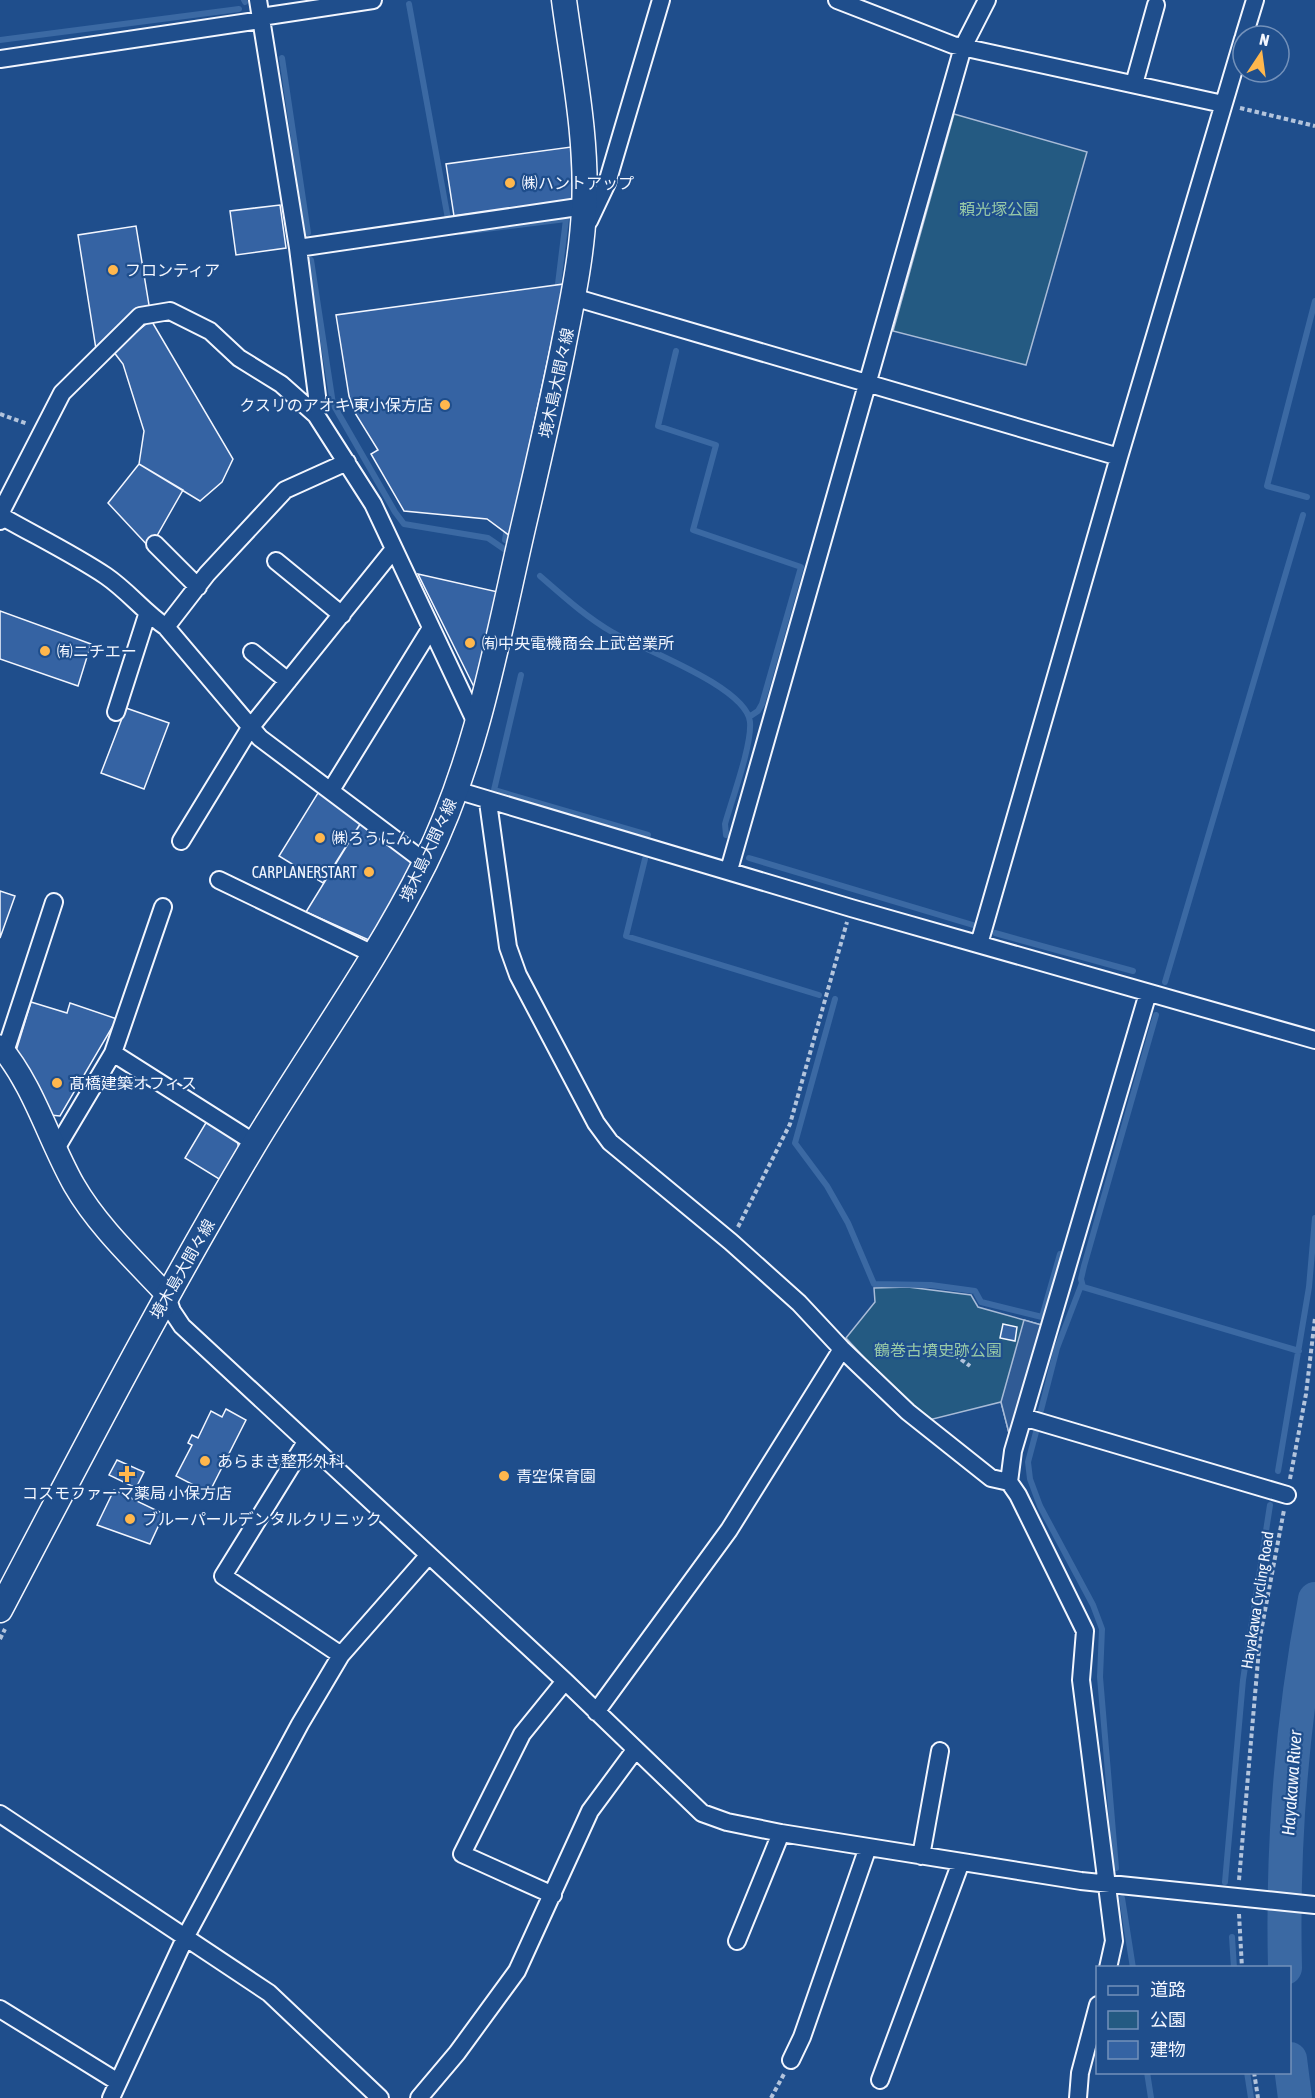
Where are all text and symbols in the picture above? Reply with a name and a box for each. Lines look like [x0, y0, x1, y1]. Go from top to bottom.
north arrow [1231, 24, 1291, 84]
text: N [1258, 30, 1271, 49]
place label: ㈱ハントアップ [522, 174, 634, 192]
marker: ㈱ハントアップ [503, 176, 517, 190]
park label: 頼光塚公園 [959, 200, 1039, 218]
place label: フロンティア [125, 261, 220, 279]
marker: フロンティア [106, 263, 120, 277]
street label: 境木島大間々線 [536, 326, 576, 440]
place label: クスリのアオキ 東小保方店 [239, 396, 433, 414]
marker: クスリのアオキ 東小保方店 [438, 398, 452, 412]
place label: ㈲中央電機商会上武営業所 [482, 634, 674, 652]
marker: ㈲中央電機商会上武営業所 [463, 636, 477, 650]
place label: ㈲ニチエー [57, 642, 137, 660]
marker: ㈲ニチエー [38, 644, 52, 658]
street label: 境木島大間々線 [396, 795, 460, 905]
place label: ㈱ろうにん [332, 829, 412, 847]
marker: ㈱ろうにん [313, 831, 327, 845]
place label: CARPLANERSTART [252, 863, 357, 881]
marker: CARPLANERSTART [362, 865, 376, 879]
place label: 髙橋建築オフィス [69, 1074, 197, 1092]
marker: 髙橋建築オフィス [50, 1076, 64, 1090]
street label: 境木島大間々線 [146, 1216, 218, 1322]
park label: 鶴巻古墳史跡公園 [874, 1341, 1002, 1359]
place label: あらまき整形外科 [217, 1452, 345, 1470]
marker: あらまき整形外科 [198, 1454, 212, 1468]
marker: コスモファーマ薬局 小保方店 [120, 1467, 134, 1481]
place label: 青空保育園 [516, 1467, 596, 1485]
marker: 青空保育園 [497, 1469, 511, 1483]
place label: コスモファーマ薬局 小保方店 [22, 1484, 232, 1502]
place label: ブルーパールデンタルクリニック [142, 1510, 382, 1528]
marker: ブルーパールデンタルクリニック [123, 1512, 137, 1526]
street label: Hayakawa Cycling Road [1237, 1530, 1278, 1670]
water label: Hayakawa River [1277, 1729, 1306, 1836]
legend [1096, 1966, 1291, 2074]
text: 道路 [1150, 1979, 1186, 2000]
text: 公園 [1150, 2009, 1186, 2030]
text: 建物 [1150, 2039, 1186, 2060]

